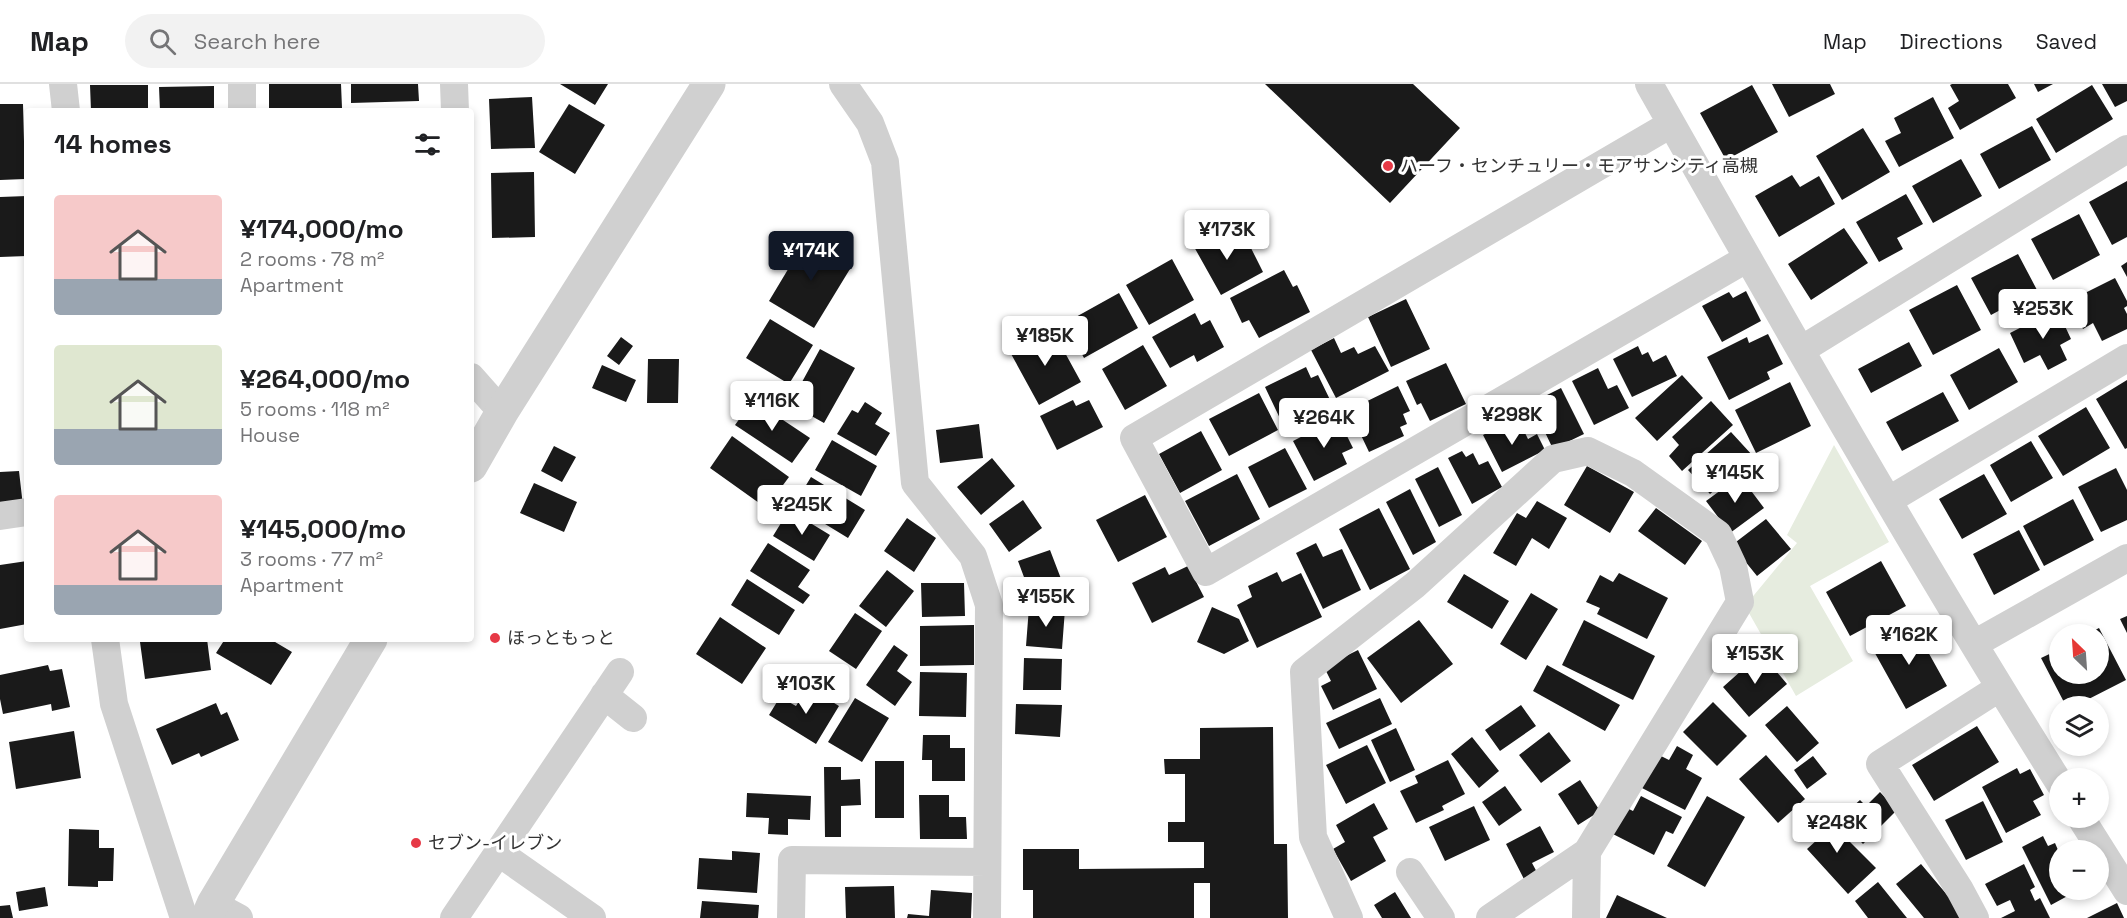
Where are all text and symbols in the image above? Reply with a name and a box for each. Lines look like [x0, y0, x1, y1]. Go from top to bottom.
search box [125, 14, 545, 68]
text: Map [30, 23, 89, 59]
icon: search [146, 25, 179, 58]
text: Search here [194, 27, 321, 55]
text: Map [1823, 28, 1867, 55]
text: Directions [1900, 28, 2003, 55]
text: Saved [2036, 28, 2097, 55]
text: 14 homes [54, 127, 172, 161]
icon: filters [411, 128, 444, 161]
place label: ハーフ・センチュリー・モアサンシティ高槻 [1400, 154, 1758, 177]
marker: ハーフ・センチュリー・モアサンシティ高槻 [1381, 159, 1395, 173]
pin: ¥173K [1185, 210, 1269, 261]
text: ¥174,000/mo [240, 212, 404, 246]
text: ¥173K [1198, 216, 1256, 242]
icon: home [102, 219, 174, 291]
pin: ¥174K [769, 231, 853, 282]
text: ¥174K [783, 237, 839, 263]
text: 2 rooms · 78 m² [240, 246, 384, 272]
text: Apartment [240, 272, 344, 298]
pin: ¥253K [2001, 289, 2085, 340]
text: ¥253K [2013, 295, 2073, 321]
pin: ¥185K [1003, 316, 1087, 367]
text: ¥185K [1016, 322, 1074, 348]
text: ¥264,000/mo [240, 362, 410, 396]
icon: home [102, 369, 174, 441]
pin: ¥116K [730, 381, 814, 432]
text: ¥116K [744, 387, 800, 413]
pin: ¥298K [1470, 395, 1554, 446]
text: 5 rooms · 118 m² [240, 396, 390, 422]
pin: ¥264K [1282, 398, 1366, 449]
text: ¥298K [1481, 401, 1543, 427]
text: ¥264K [1293, 404, 1355, 430]
text: House [240, 422, 300, 448]
pin: ¥145K [1693, 453, 1777, 504]
text: ¥145K [1706, 459, 1764, 485]
pin: ¥245K [760, 485, 844, 536]
text: ¥245K [771, 491, 833, 517]
text: ¥145,000/mo [240, 512, 406, 546]
icon: home [102, 519, 174, 591]
text: 3 rooms · 77 m² [240, 546, 383, 572]
text: Apartment [240, 572, 344, 598]
pin: ¥155K [1004, 577, 1088, 628]
text: ¥155K [1017, 583, 1075, 609]
pin: ¥162K [1867, 615, 1951, 666]
text: ¥162K [1880, 621, 1938, 647]
north arrow [2049, 624, 2109, 684]
map controls [2049, 624, 2109, 900]
place label: ほっともっと [507, 626, 615, 649]
marker: ほっともっと [488, 631, 502, 645]
pin: ¥153K [1713, 634, 1797, 685]
text: ¥153K [1726, 640, 1784, 666]
pin: ¥103K [764, 664, 848, 715]
text: ¥103K [776, 670, 836, 696]
button: layers [2049, 696, 2109, 756]
button: + [2049, 768, 2109, 828]
pin: ¥248K [1795, 803, 1879, 854]
text: ¥248K [1806, 809, 1868, 835]
place label: セブン-イレブン [428, 831, 562, 854]
marker: セブン-イレブン [409, 836, 423, 850]
button: − [2049, 840, 2109, 900]

